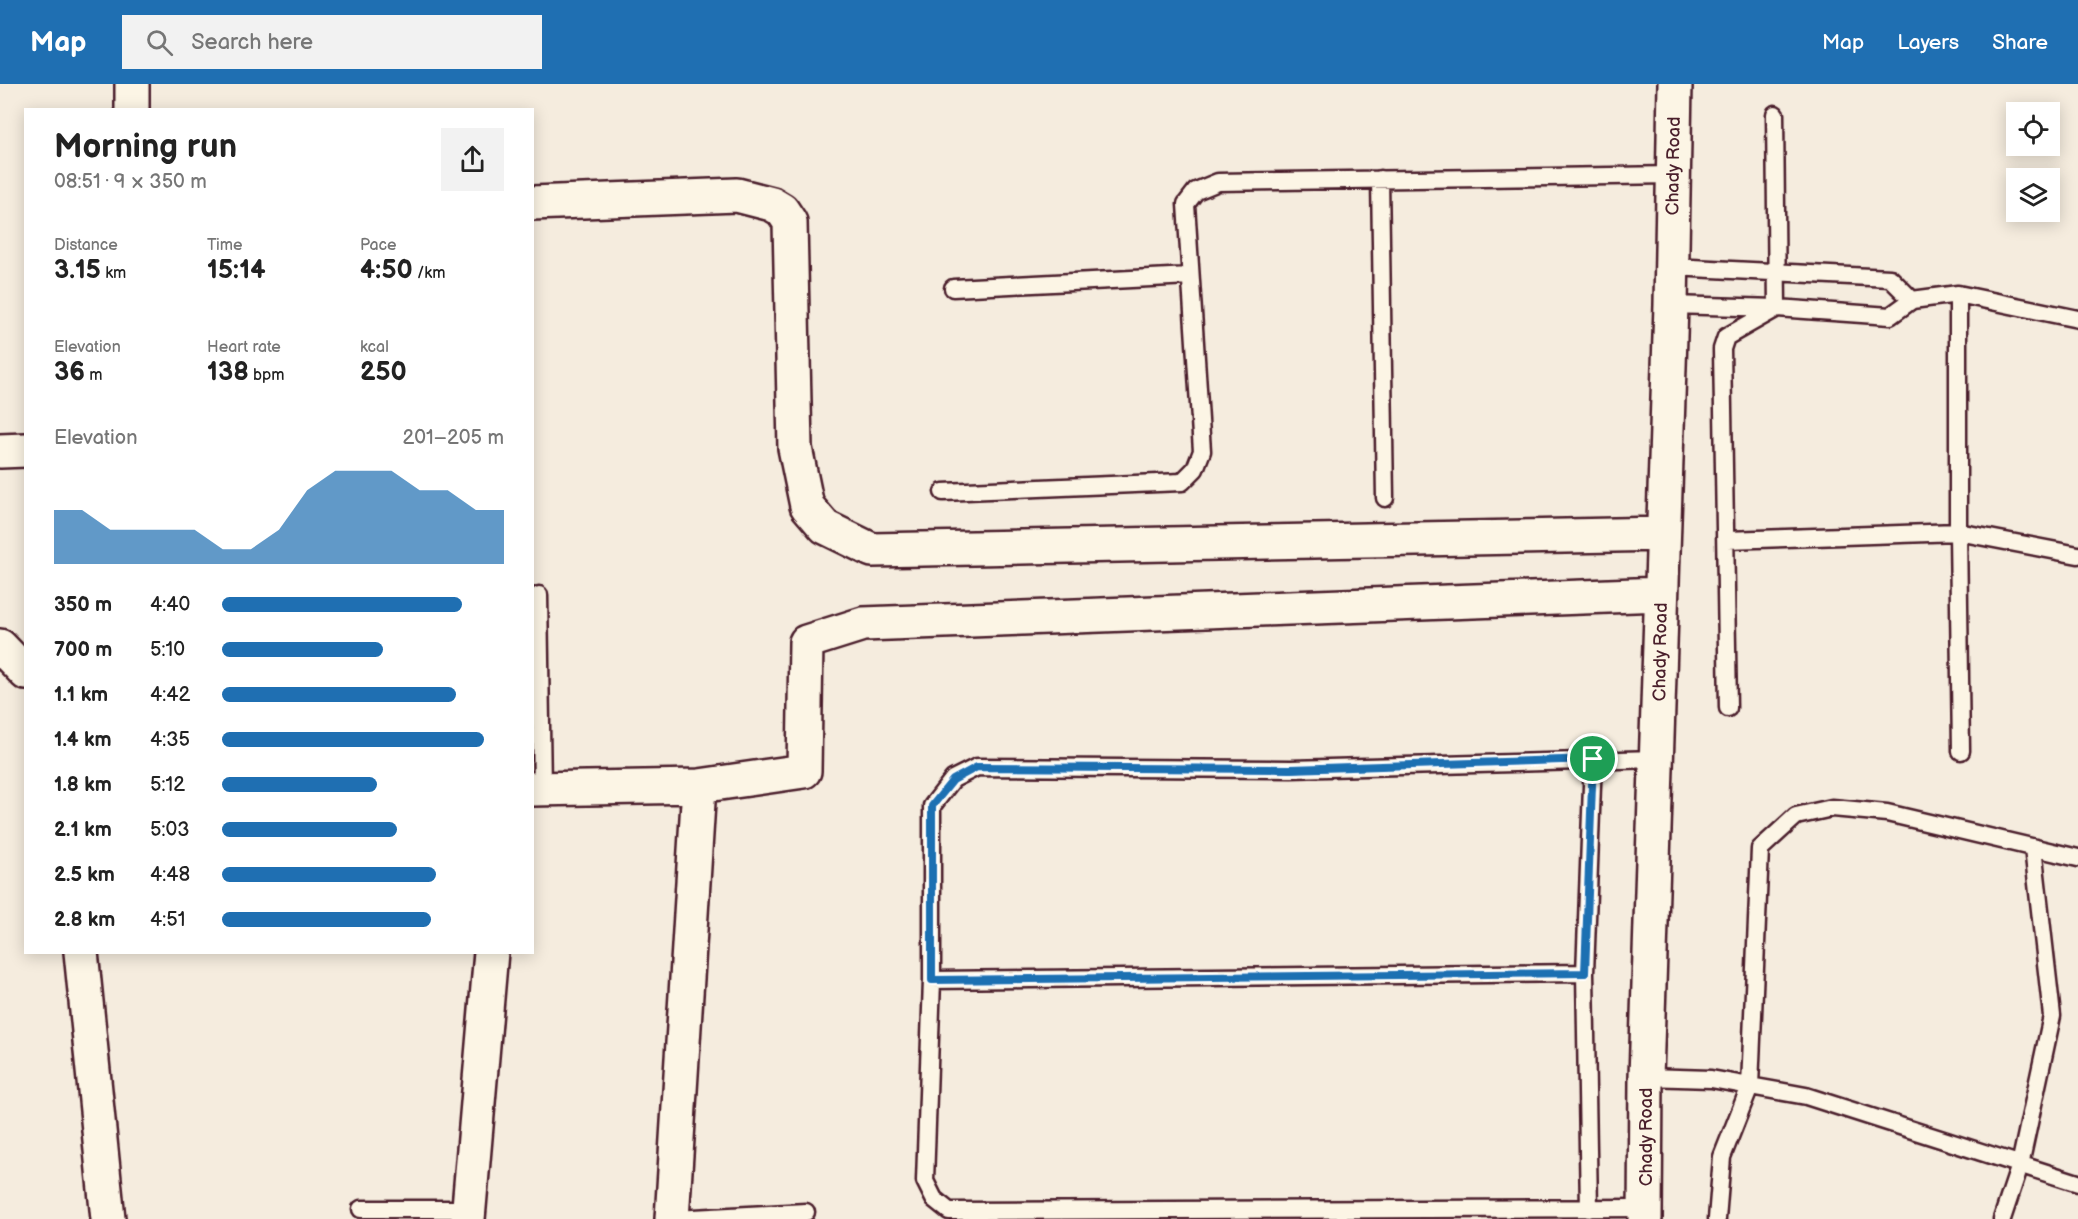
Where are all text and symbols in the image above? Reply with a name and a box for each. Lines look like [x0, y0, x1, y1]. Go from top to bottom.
search box [122, 15, 542, 69]
text: Map [30, 26, 86, 59]
icon: search [143, 26, 176, 59]
text: Search here [191, 29, 313, 56]
text: Map [1822, 30, 1864, 55]
text: Layers [1897, 30, 1959, 55]
text: Share [1992, 30, 2048, 55]
map controls [2006, 102, 2060, 222]
button: locate [2006, 102, 2060, 156]
street label: Chady Road [1662, 117, 1685, 215]
text: Morning run [54, 127, 237, 167]
button: share [441, 128, 504, 191]
button: layers [2006, 168, 2060, 222]
text: 08:51 · 9 × 350 m [54, 170, 207, 194]
text: Distance [54, 236, 118, 255]
text: Time [207, 236, 242, 255]
text: Pace [360, 236, 396, 255]
text: 3.15 [54, 255, 101, 286]
text: 15:14 [207, 255, 265, 286]
text: 4:50 [360, 255, 413, 286]
text: km [101, 264, 126, 283]
text: /km [413, 264, 445, 283]
text: Elevation [54, 338, 121, 357]
text: Heart rate [207, 338, 281, 357]
text: kcal [360, 338, 389, 357]
text: 36 [54, 357, 85, 388]
text: 138 [207, 357, 249, 388]
text: 250 [360, 357, 407, 388]
text: m [85, 366, 103, 385]
text: bpm [249, 366, 285, 385]
text: Elevation [54, 426, 137, 450]
text: 201–205 m [403, 426, 504, 450]
text: 350 m [54, 593, 112, 617]
text: 4:40 [150, 593, 190, 617]
street label: Chady Road [1649, 603, 1672, 701]
text: 700 m [54, 638, 112, 662]
text: 5:10 [150, 638, 185, 662]
text: 1.1 km [54, 683, 108, 707]
text: 4:42 [150, 683, 190, 707]
text: 1.4 km [54, 728, 112, 752]
text: 4:35 [150, 728, 190, 752]
pin [1567, 733, 1618, 784]
icon: arrive [1576, 742, 1609, 775]
text: 1.8 km [54, 773, 112, 797]
text: 5:12 [150, 773, 185, 797]
text: 2.1 km [54, 818, 112, 842]
text: 5:03 [150, 818, 190, 842]
text: 2.5 km [54, 863, 115, 887]
text: 4:48 [150, 863, 190, 887]
text: 2.8 km [54, 908, 115, 932]
text: 4:51 [150, 908, 185, 932]
street label: Chady Road [1636, 1088, 1657, 1186]

